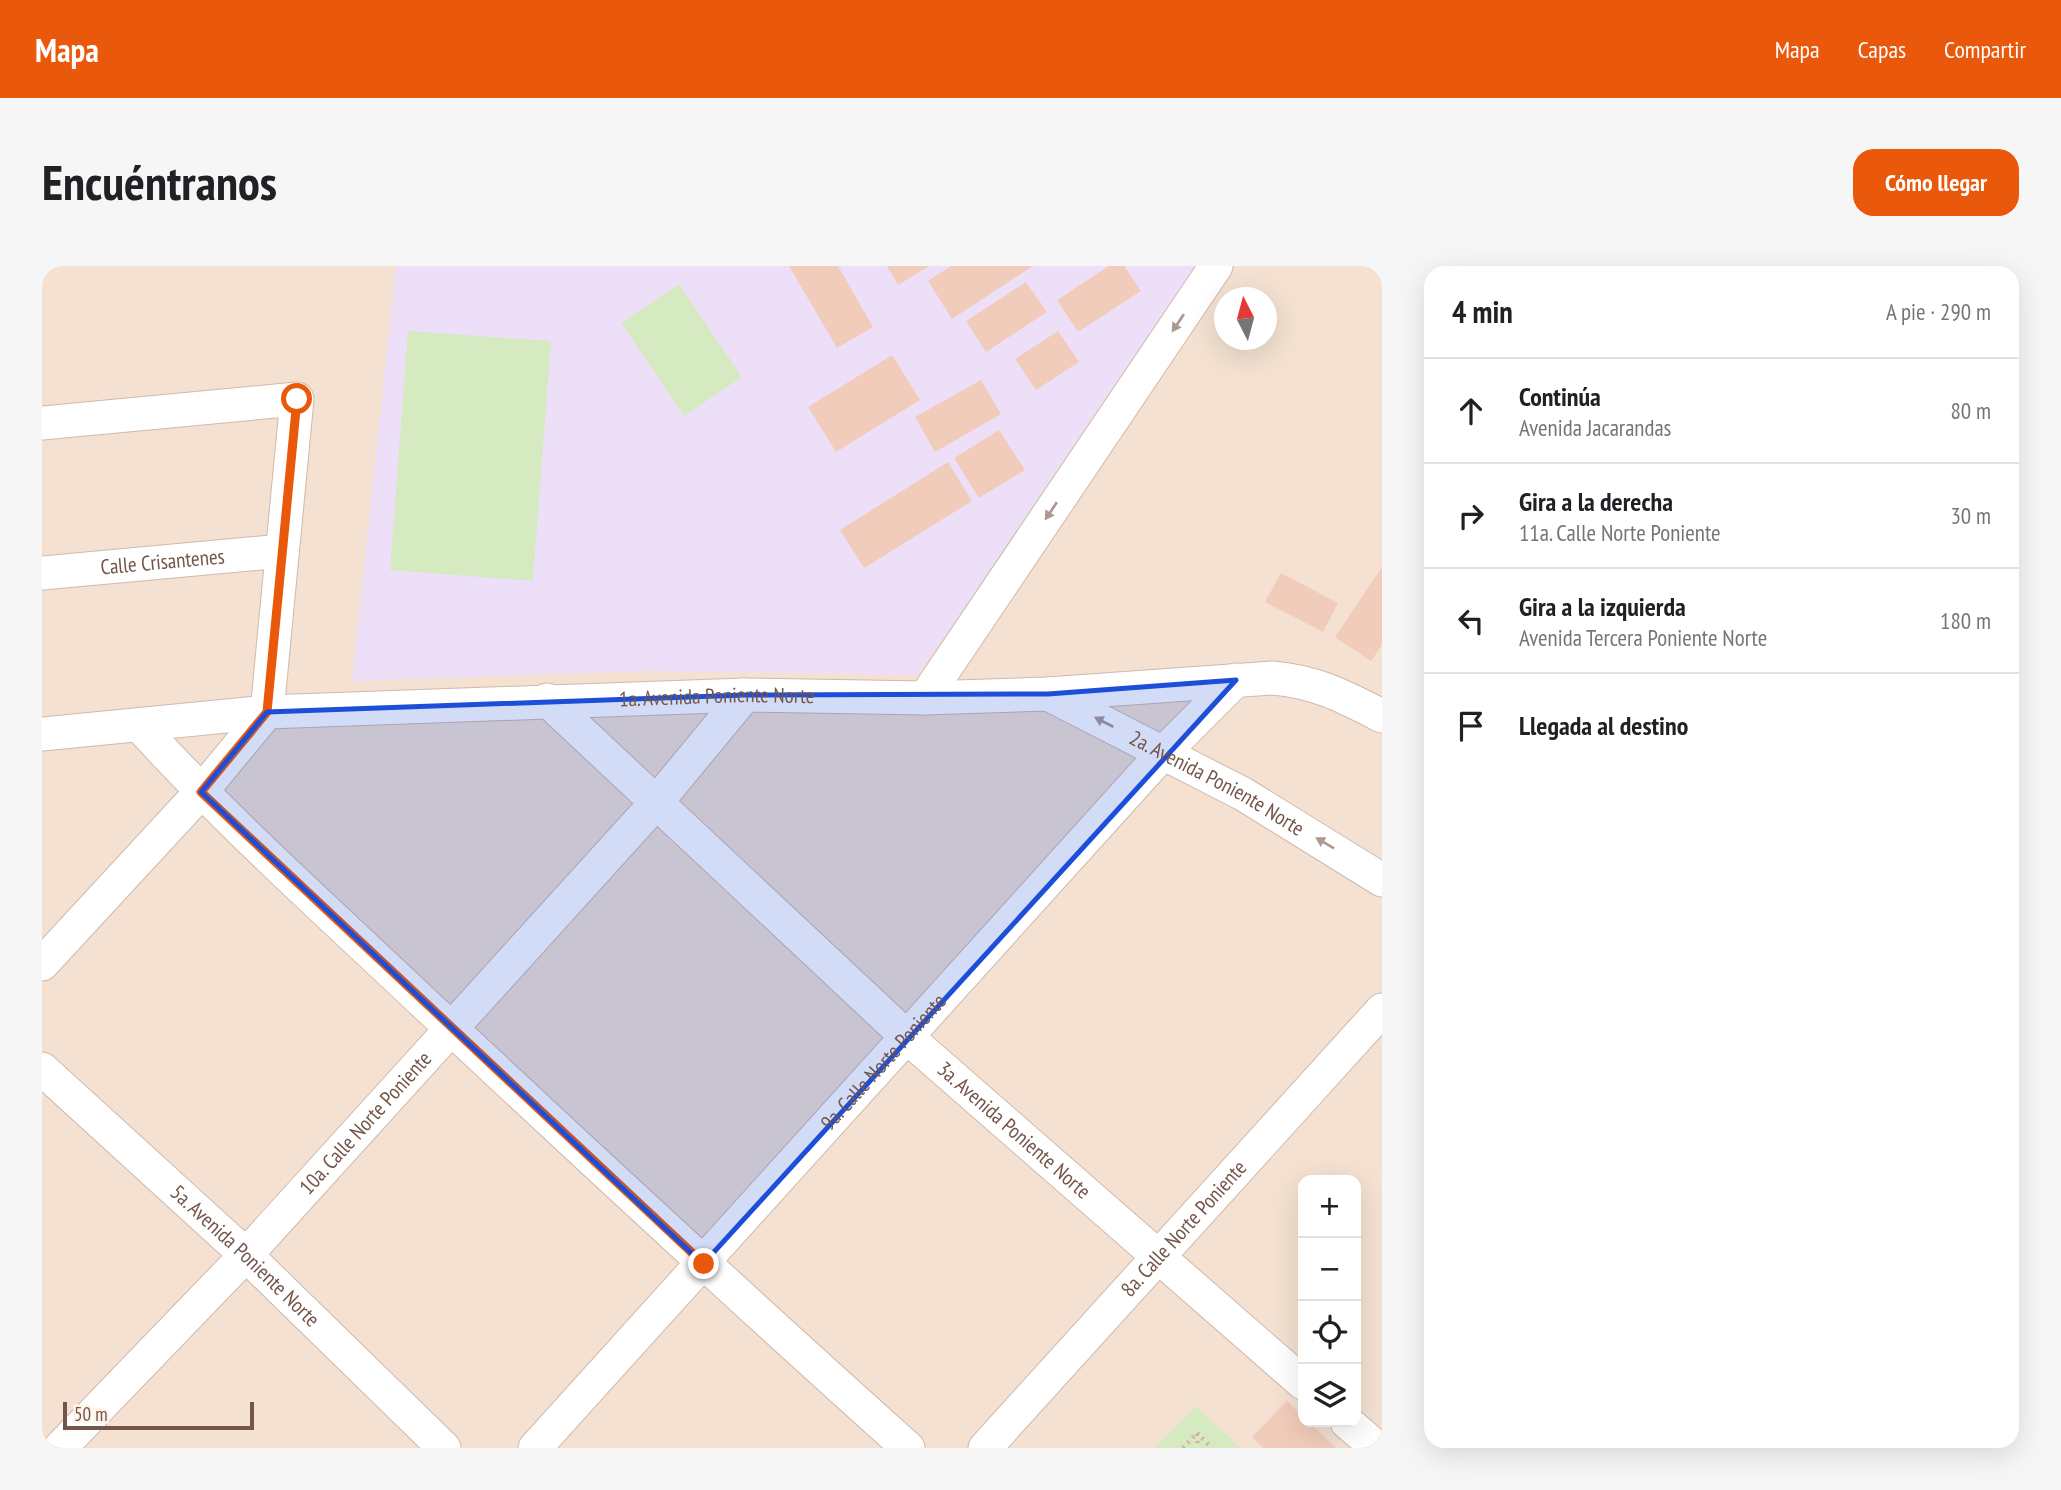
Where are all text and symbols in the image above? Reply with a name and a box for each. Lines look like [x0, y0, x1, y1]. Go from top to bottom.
text: Mapa [35, 28, 99, 71]
text: Mapa [1775, 34, 1820, 65]
text: Capas [1858, 34, 1906, 65]
text: Compartir [1944, 34, 2026, 65]
button: Cómo llegar [1853, 149, 2019, 216]
text: Encuéntranos [42, 150, 277, 214]
north arrow [1214, 287, 1277, 350]
text: 4 min [1452, 292, 1513, 331]
text: A pie · 290 m [1886, 297, 1991, 326]
one-way arrow [1172, 313, 1185, 332]
text: Continúa [1519, 380, 1601, 413]
route start [281, 383, 312, 414]
icon: ahead [1452, 392, 1490, 430]
text: 80 m [1950, 396, 1991, 425]
text: Avenida Jacarandas [1519, 413, 1671, 442]
text: Gira a la derecha [1519, 485, 1673, 518]
icon: right [1452, 497, 1490, 535]
text: 30 m [1950, 501, 1991, 530]
one-way arrow [1044, 502, 1058, 520]
text: 11a. Calle Norte Poniente [1519, 518, 1721, 547]
street label: Calle Crisantenes [99, 542, 226, 581]
text: Gira a la izquierda [1519, 590, 1686, 623]
icon: left [1452, 602, 1490, 640]
text: 180 m [1940, 606, 1991, 635]
text: Avenida Tercera Poniente Norte [1519, 623, 1767, 652]
street label: 1a. Avenida Poniente Norte [619, 681, 815, 712]
icon: arrive [1452, 707, 1490, 745]
text: Llegada al destino [1519, 709, 1688, 742]
one-way arrow [1094, 716, 1114, 727]
street label: 2a. Avenida Poniente Norte [1125, 724, 1310, 842]
one-way arrow [1316, 836, 1335, 849]
street label: 9a. Calle Norte Poniente [815, 988, 952, 1136]
street label: 10a. Calle Norte Poniente [293, 1046, 437, 1200]
street label: 3a. Avenida Poniente Norte [932, 1056, 1097, 1204]
street label: 8a. Calle Norte Poniente [1115, 1155, 1252, 1302]
map controls [1298, 1175, 1361, 1427]
button: + [1298, 1175, 1361, 1238]
street label: 5a. Avenida Poniente Norte [165, 1179, 326, 1332]
button: − [1298, 1238, 1361, 1301]
route end [688, 1248, 719, 1279]
button: locate [1298, 1301, 1361, 1364]
button: layers [1298, 1364, 1361, 1427]
scale bar [63, 1399, 254, 1431]
text: 50 m [74, 1402, 108, 1426]

